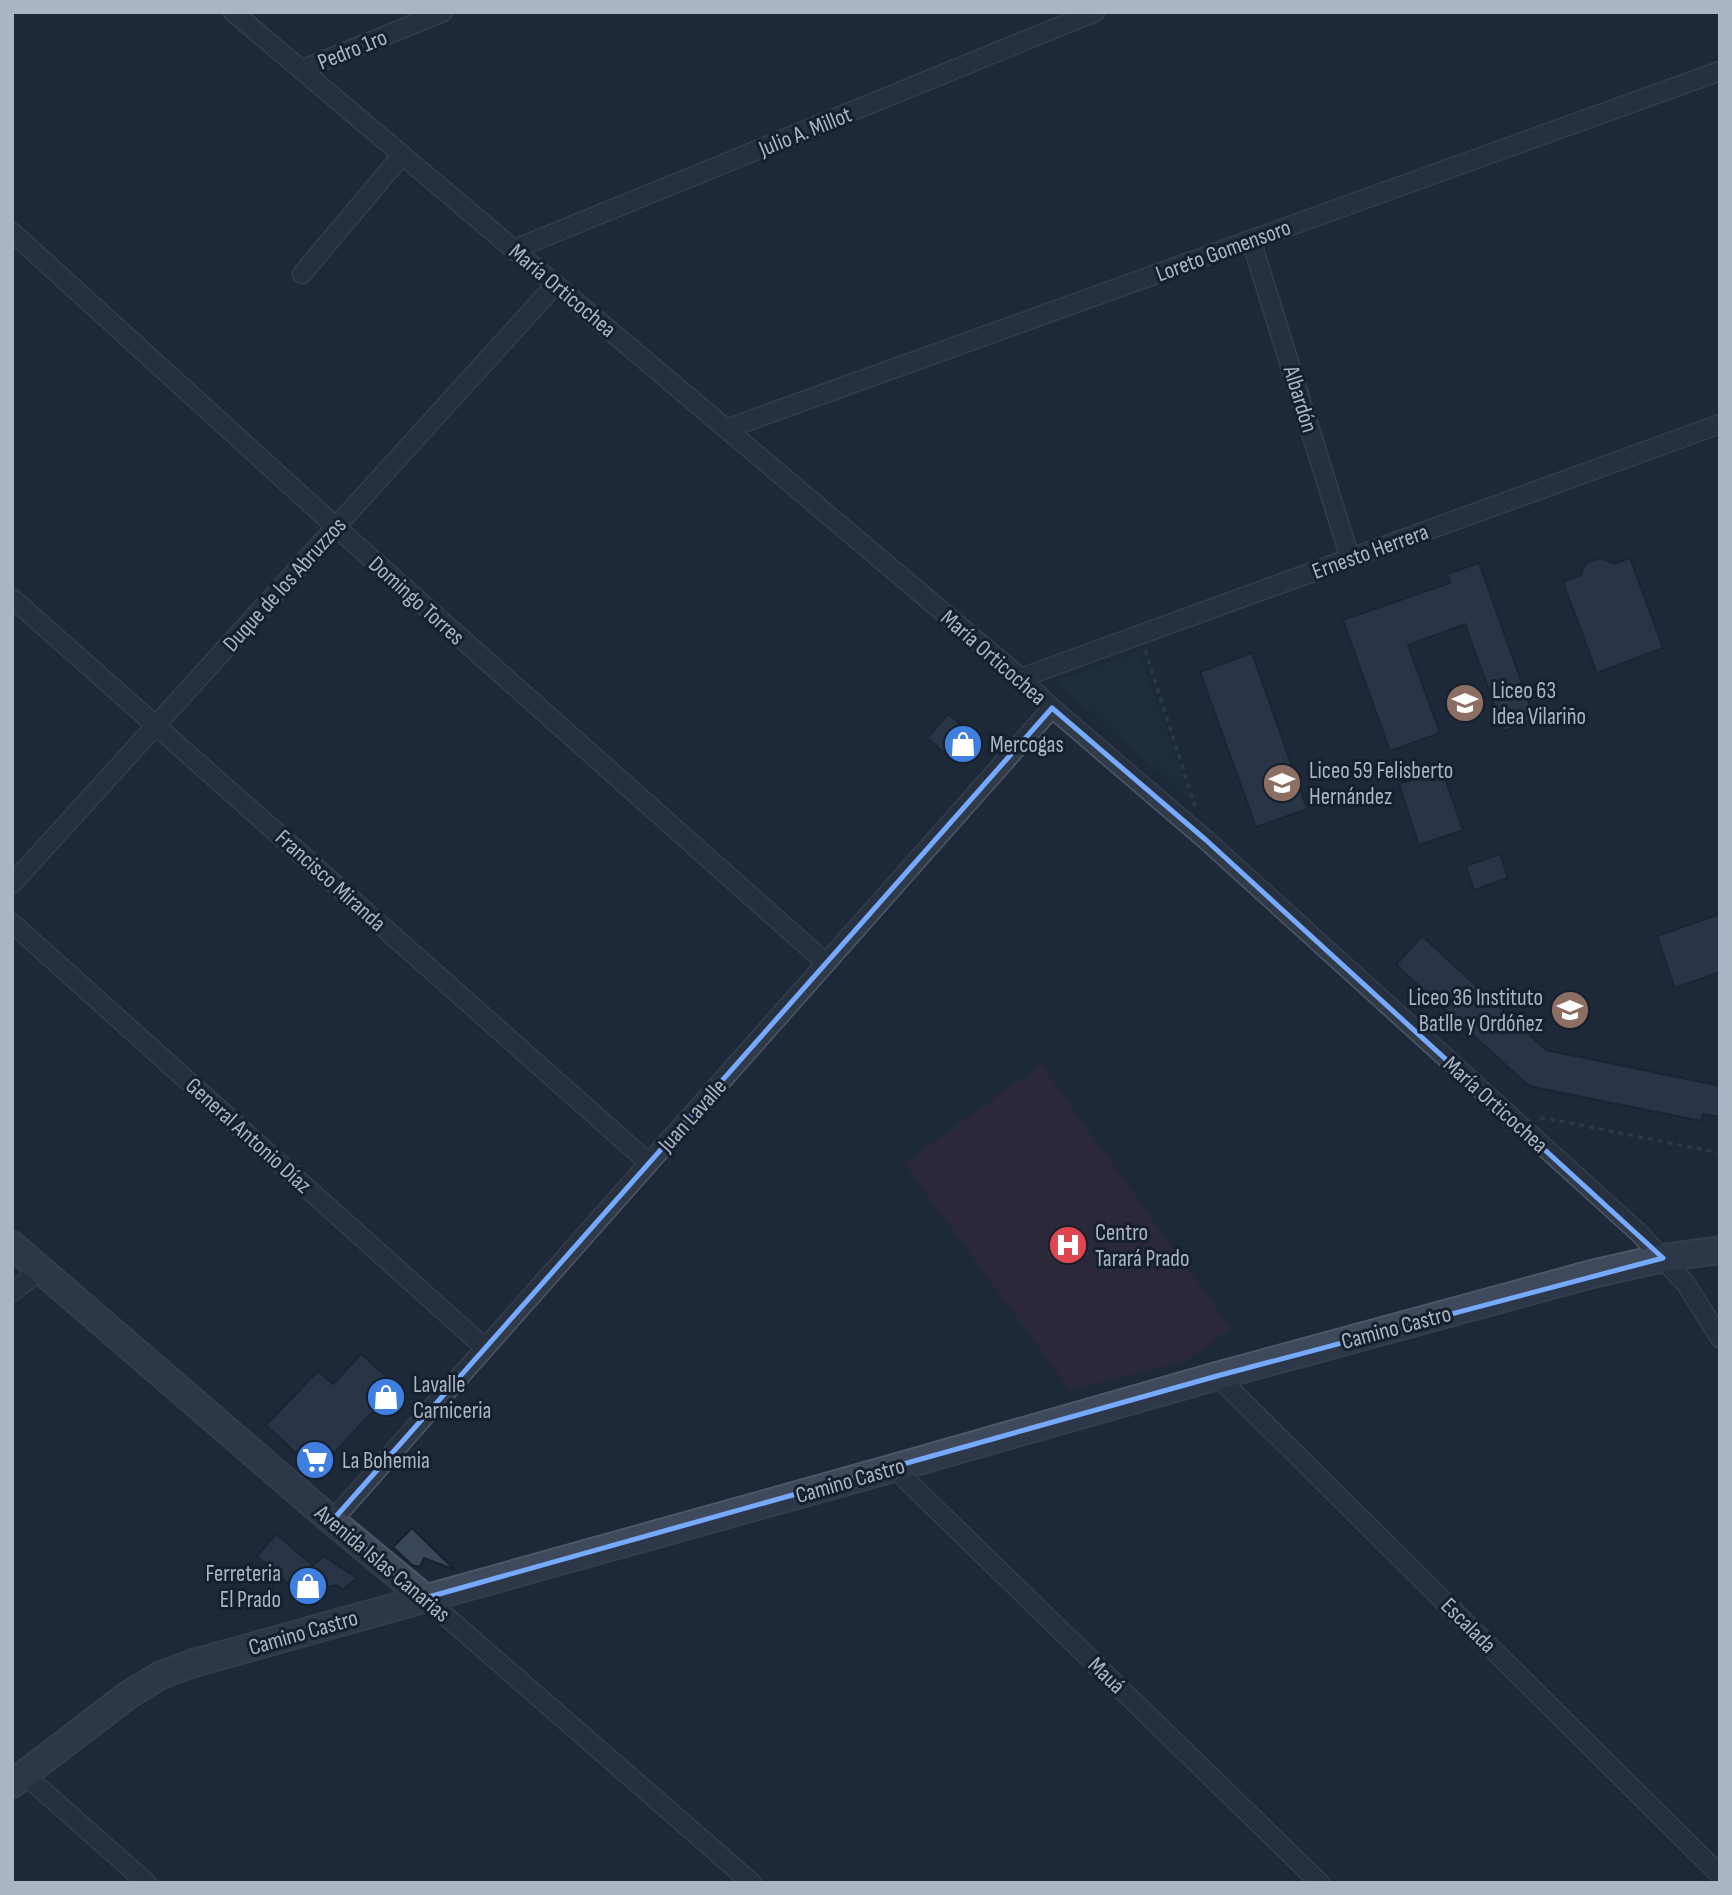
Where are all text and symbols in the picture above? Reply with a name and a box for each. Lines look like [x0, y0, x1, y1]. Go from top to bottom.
street label: Pedro 1ro [314, 23, 391, 76]
street label: Julio A. Millot [754, 101, 856, 164]
street label: Loreto Gomensoro [1152, 214, 1295, 288]
street label: María Orticochea [503, 238, 622, 344]
street label: Albardón [1276, 362, 1323, 436]
street label: Duque de los Abruzzos [217, 512, 352, 658]
street label: Ernesto Herrera [1308, 518, 1432, 586]
street label: Domingo Torres [362, 550, 470, 651]
street label: María Orticochea [935, 604, 1052, 711]
place label: Liceo 63 Idea Vilariño [1492, 677, 1586, 731]
school or university icon: Liceo 63 Idea Vilariño [1444, 682, 1486, 724]
shop icon: Mercogas [942, 723, 984, 765]
place label: Mercogas [990, 731, 1064, 759]
place label: Liceo 59 Felisberto Hernández [1309, 757, 1453, 811]
school or university icon: Liceo 59 Felisberto Hernández [1261, 762, 1303, 804]
street label: Francisco Miranda [269, 824, 391, 938]
place label: Liceo 36 Instituto Batlle y Ordóñez [1408, 984, 1543, 1038]
school or university icon: Liceo 36 Instituto Batlle y Ordóñez [1549, 989, 1591, 1031]
street label: María Orticochea [1437, 1050, 1553, 1159]
street label: General Antonio Díaz [180, 1072, 317, 1200]
street label: Juan Lavalle [652, 1073, 733, 1159]
place label: Centro Tarará Prado [1095, 1219, 1189, 1273]
hospital icon: Centro Tarará Prado [1047, 1224, 1089, 1266]
street label: Camino Castro [1338, 1300, 1454, 1356]
place label: Lavalle Carniceria [413, 1371, 491, 1425]
shop icon: Lavalle Carniceria [365, 1376, 407, 1418]
supermarket icon: La Bohemia [294, 1439, 336, 1481]
place label: La Bohemia [342, 1447, 430, 1475]
street label: Camino Castro [792, 1452, 908, 1510]
street label: Avenida Islas Canarias [308, 1498, 456, 1628]
place label: Ferreteria El Prado [206, 1560, 281, 1614]
shop icon: Ferreteria El Prado [287, 1565, 329, 1607]
street label: Escalada [1435, 1592, 1502, 1659]
street label: Camino Castro [245, 1604, 361, 1662]
street label: Mauá [1082, 1651, 1131, 1700]

